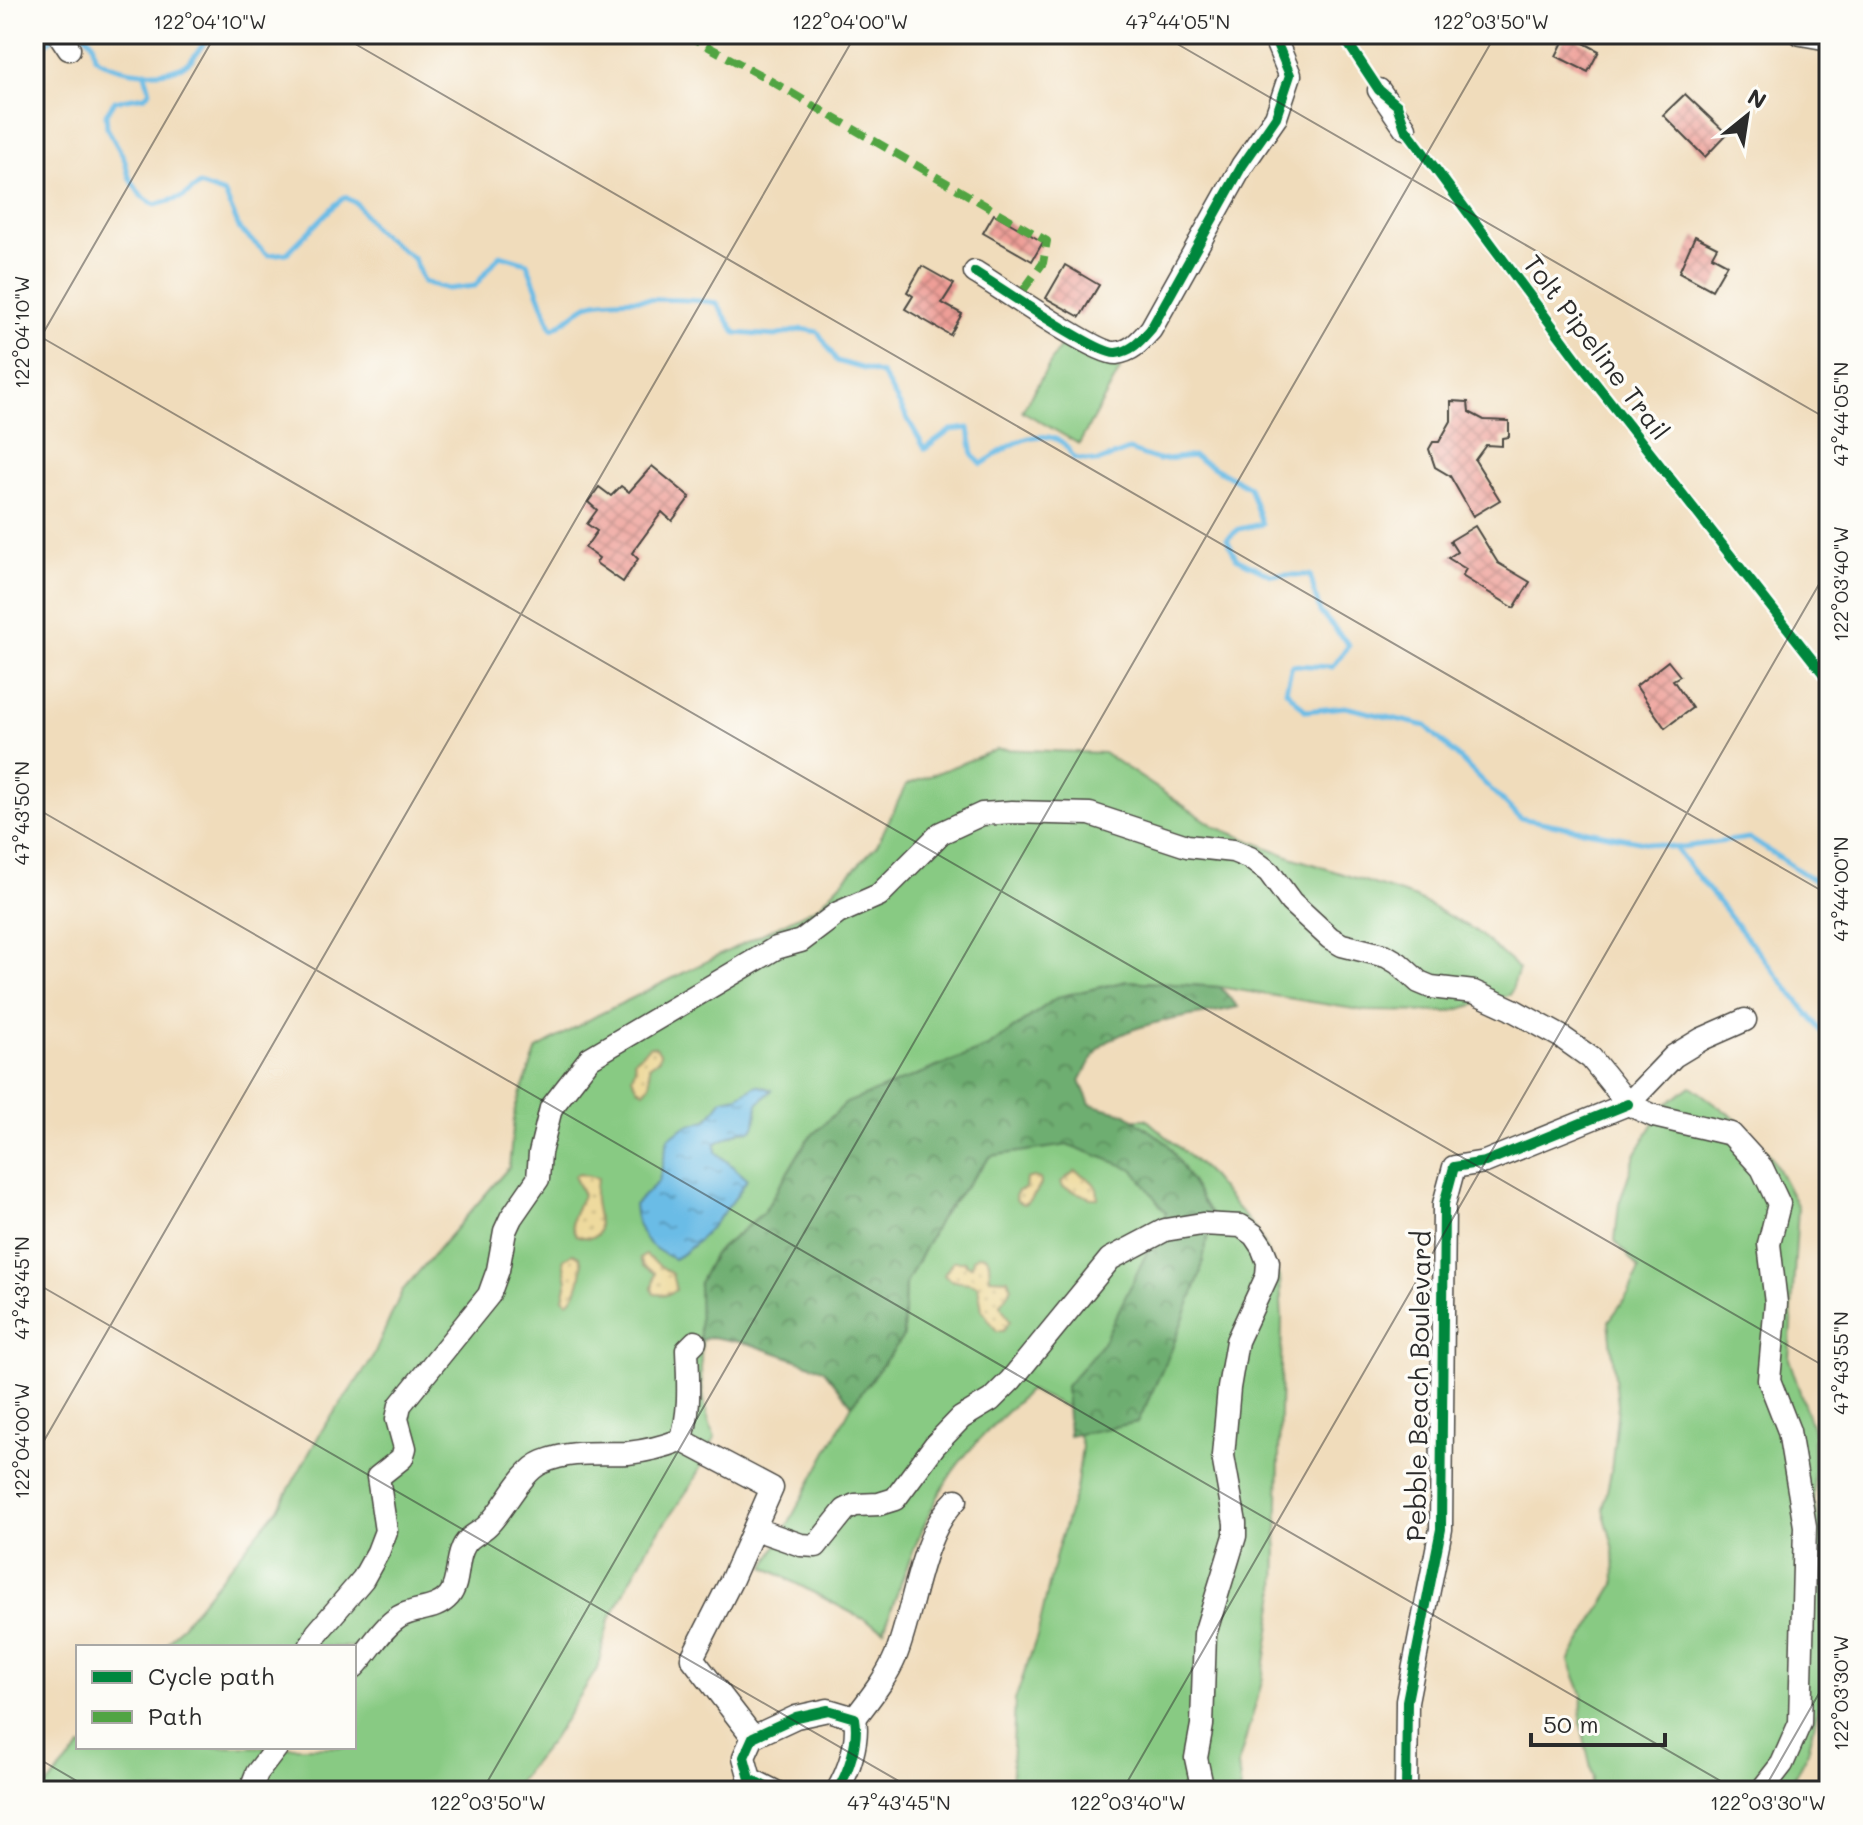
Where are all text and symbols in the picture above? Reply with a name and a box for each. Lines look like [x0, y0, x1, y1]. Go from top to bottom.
text: 122°04'10"W [153, 8, 267, 34]
text: 122°04'00"W [792, 8, 908, 34]
text: 47°44'05"N [1126, 8, 1230, 34]
text: 122°03'50"W [1433, 8, 1549, 34]
north arrow [1707, 76, 1787, 156]
text: N [1743, 82, 1772, 115]
street label: Tolt Pipeline Trail [1516, 247, 1678, 447]
text: 122°04'10"W [8, 275, 34, 389]
text: 47°44'05"N [1827, 362, 1853, 466]
text: 122°03'40"W [1827, 526, 1853, 642]
text: 47°43'50"N [8, 761, 34, 865]
text: 47°44'00"N [1827, 837, 1853, 941]
street label: Pebble Beach Boulevard [1398, 1230, 1438, 1542]
text: 47°43'45"N [8, 1236, 34, 1340]
text: 47°43'55"N [1827, 1311, 1853, 1415]
text: 122°04'00"W [8, 1383, 34, 1499]
text: 122°03'30"W [1827, 1635, 1853, 1751]
legend [76, 1645, 356, 1749]
text: Cycle path [148, 1660, 274, 1691]
scale bar [1531, 1697, 1665, 1747]
text: Path [148, 1700, 202, 1731]
text: 50 m [1543, 1708, 1599, 1739]
text: 122°03'50"W [430, 1789, 546, 1815]
text: 47°43'45"N [847, 1789, 951, 1815]
text: 122°03'40"W [1070, 1789, 1186, 1815]
text: 122°03'30"W [1710, 1789, 1826, 1815]

